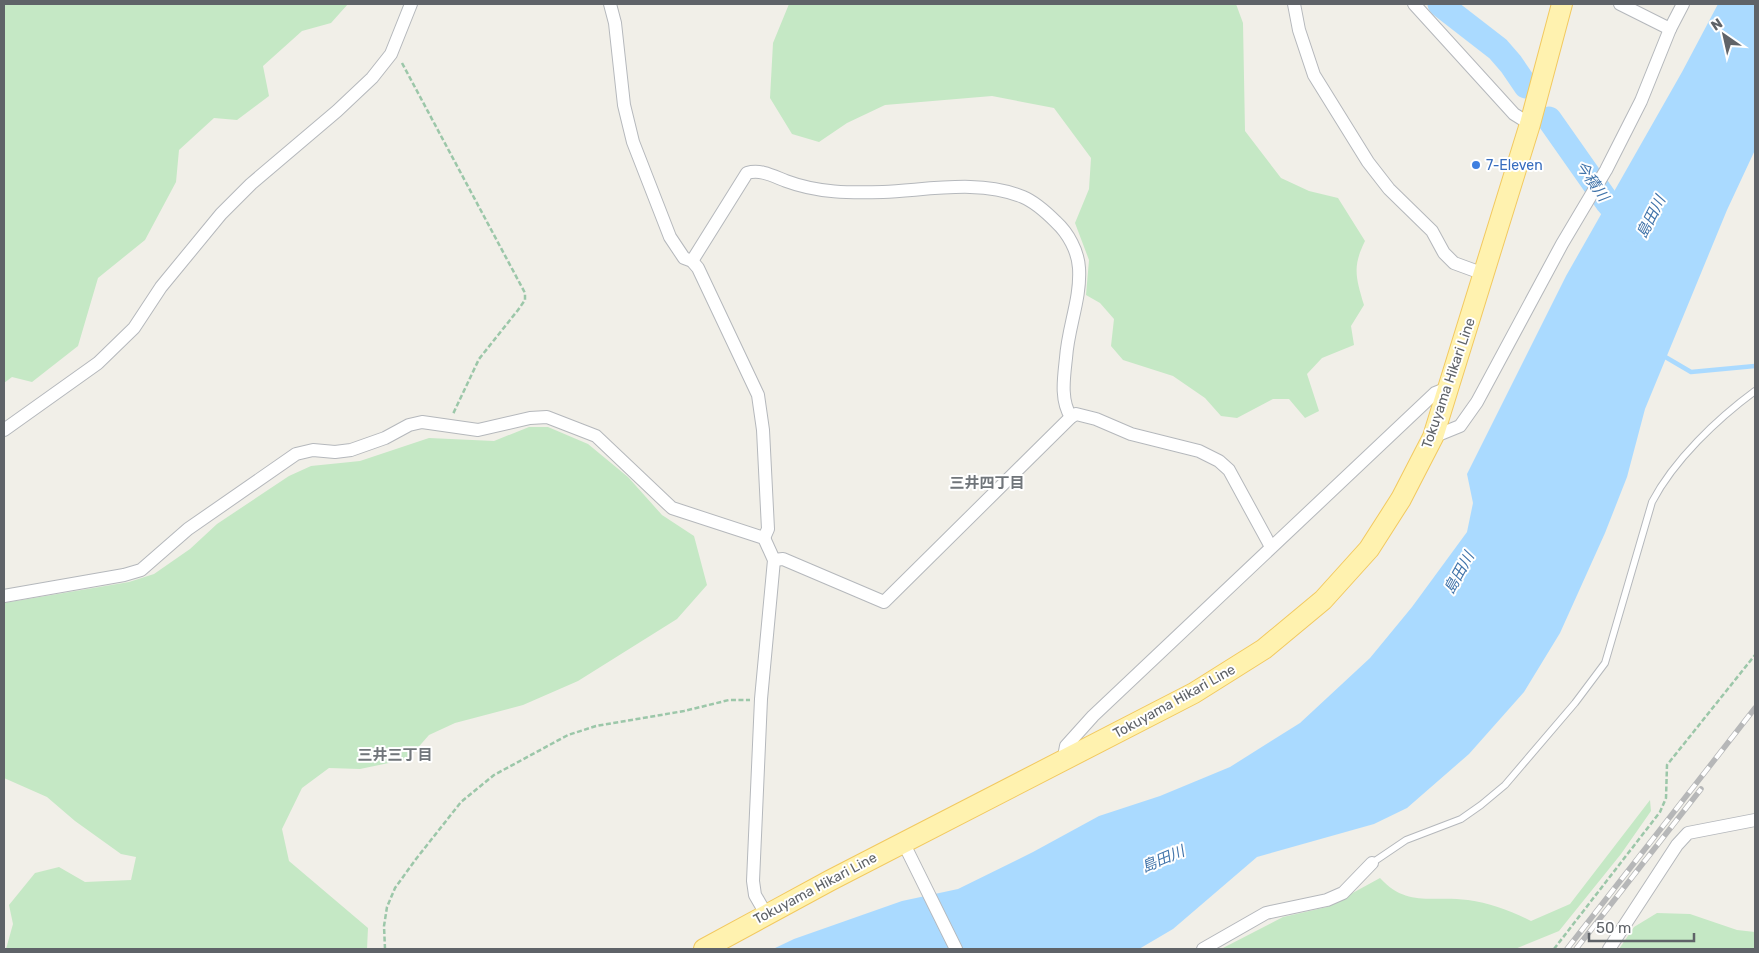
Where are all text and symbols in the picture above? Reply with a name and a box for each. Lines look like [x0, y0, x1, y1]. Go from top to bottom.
north arrow [1699, 10, 1749, 60]
text: N [1708, 15, 1726, 35]
place label: 7-Eleven [1486, 157, 1543, 174]
water label: 今積川 [1572, 157, 1613, 206]
marker: 7-Eleven [1470, 159, 1482, 171]
water label: 島田川 [1633, 191, 1670, 241]
street label: Tokuyama Hikari Line [1418, 315, 1479, 451]
district label: 三井四丁目 [949, 474, 1025, 492]
water label: 島田川 [1440, 547, 1479, 597]
street label: Tokuyama Hikari Line [1110, 661, 1238, 742]
district label: 三井三丁目 [357, 746, 433, 764]
water label: 島田川 [1139, 841, 1189, 876]
street label: Tokuyama Hikari Line [751, 849, 880, 928]
scale bar [1589, 910, 1694, 942]
text: 50 m [1596, 919, 1631, 937]

